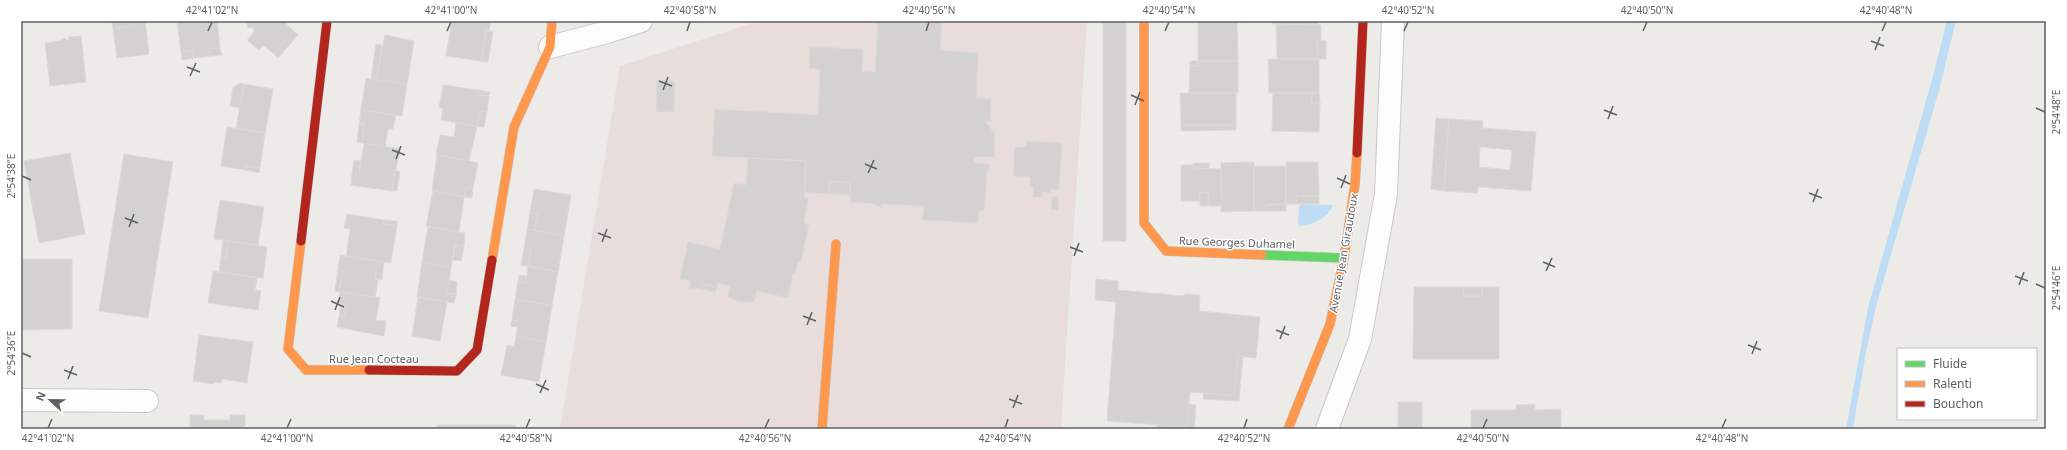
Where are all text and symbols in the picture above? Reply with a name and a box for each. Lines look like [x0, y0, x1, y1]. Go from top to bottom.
text: 42°41'02"N [186, 3, 238, 17]
text: 42°41'00"N [425, 3, 477, 17]
text: 42°40'58"N [664, 3, 716, 17]
text: 42°40'56"N [903, 3, 955, 17]
text: 42°40'54"N [1143, 3, 1195, 17]
text: 42°40'52"N [1382, 3, 1434, 17]
text: 42°40'50"N [1621, 3, 1673, 17]
text: 42°40'48"N [1860, 3, 1912, 17]
text: 2°54'48"E [2049, 90, 2063, 134]
text: 2°54'38"E [4, 154, 18, 198]
street label: Avenue Jean Giraudoux [1325, 192, 1361, 314]
street label: Rue Georges Duhamel [1179, 232, 1295, 252]
text: 2°54'46"E [2049, 266, 2063, 310]
text: 2°54'36"E [4, 331, 18, 375]
legend [1897, 348, 2037, 420]
street label: Rue Jean Cocteau [329, 351, 419, 366]
text: Fluide [1933, 355, 1967, 372]
text: Ralenti [1933, 375, 1972, 392]
north arrow [30, 380, 70, 420]
text: N [32, 389, 49, 403]
text: Bouchon [1933, 395, 1983, 412]
text: 42°41'02"N [22, 431, 74, 445]
text: 42°41'00"N [261, 431, 313, 445]
text: 42°40'58"N [500, 431, 552, 445]
text: 42°40'56"N [739, 431, 791, 445]
text: 42°40'54"N [979, 431, 1031, 445]
text: 42°40'52"N [1218, 431, 1270, 445]
text: 42°40'50"N [1457, 431, 1509, 445]
text: 42°40'48"N [1696, 431, 1748, 445]

